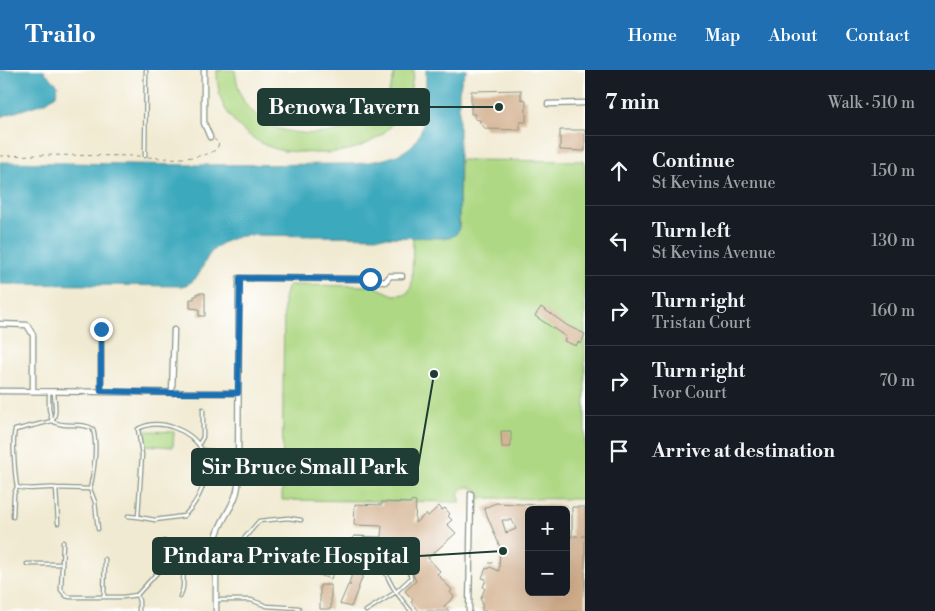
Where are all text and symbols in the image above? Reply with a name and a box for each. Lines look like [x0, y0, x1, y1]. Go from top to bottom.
text: Trailo [25, 20, 96, 50]
text: Home [628, 24, 677, 47]
text: Map [705, 24, 741, 47]
text: About [769, 24, 818, 47]
text: Contact [846, 24, 910, 47]
callout: Benowa Tavern [258, 89, 429, 125]
text: 7 min [605, 90, 659, 116]
text: Walk · 510 m [828, 93, 915, 113]
text: Benowa Tavern [268, 95, 420, 121]
text: Continue [652, 149, 735, 173]
icon: ahead [605, 157, 633, 185]
text: 150 m [871, 161, 915, 181]
text: St Kevins Avenue [652, 173, 776, 193]
text: Turn left [652, 219, 731, 243]
icon: left [605, 227, 633, 255]
text: 130 m [871, 231, 915, 251]
text: St Kevins Avenue [652, 243, 776, 263]
route start [359, 268, 382, 291]
text: Turn right [652, 289, 745, 313]
icon: right [605, 297, 633, 325]
text: 160 m [871, 301, 915, 321]
text: Tristan Court [652, 313, 751, 333]
route end [90, 318, 113, 341]
text: Turn right [652, 359, 745, 383]
icon: right [605, 367, 633, 395]
text: 70 m [879, 371, 915, 391]
text: Ivor Court [652, 383, 727, 403]
icon: arrive [605, 437, 633, 465]
text: Arrive at destination [652, 439, 835, 463]
callout: Sir Bruce Small Park [192, 449, 418, 485]
text: Sir Bruce Small Park [202, 455, 409, 481]
map controls [525, 506, 570, 596]
button: + [525, 506, 570, 551]
callout: Pindara Private Hospital [153, 538, 419, 574]
text: Pindara Private Hospital [163, 544, 409, 570]
button: − [525, 551, 570, 596]

